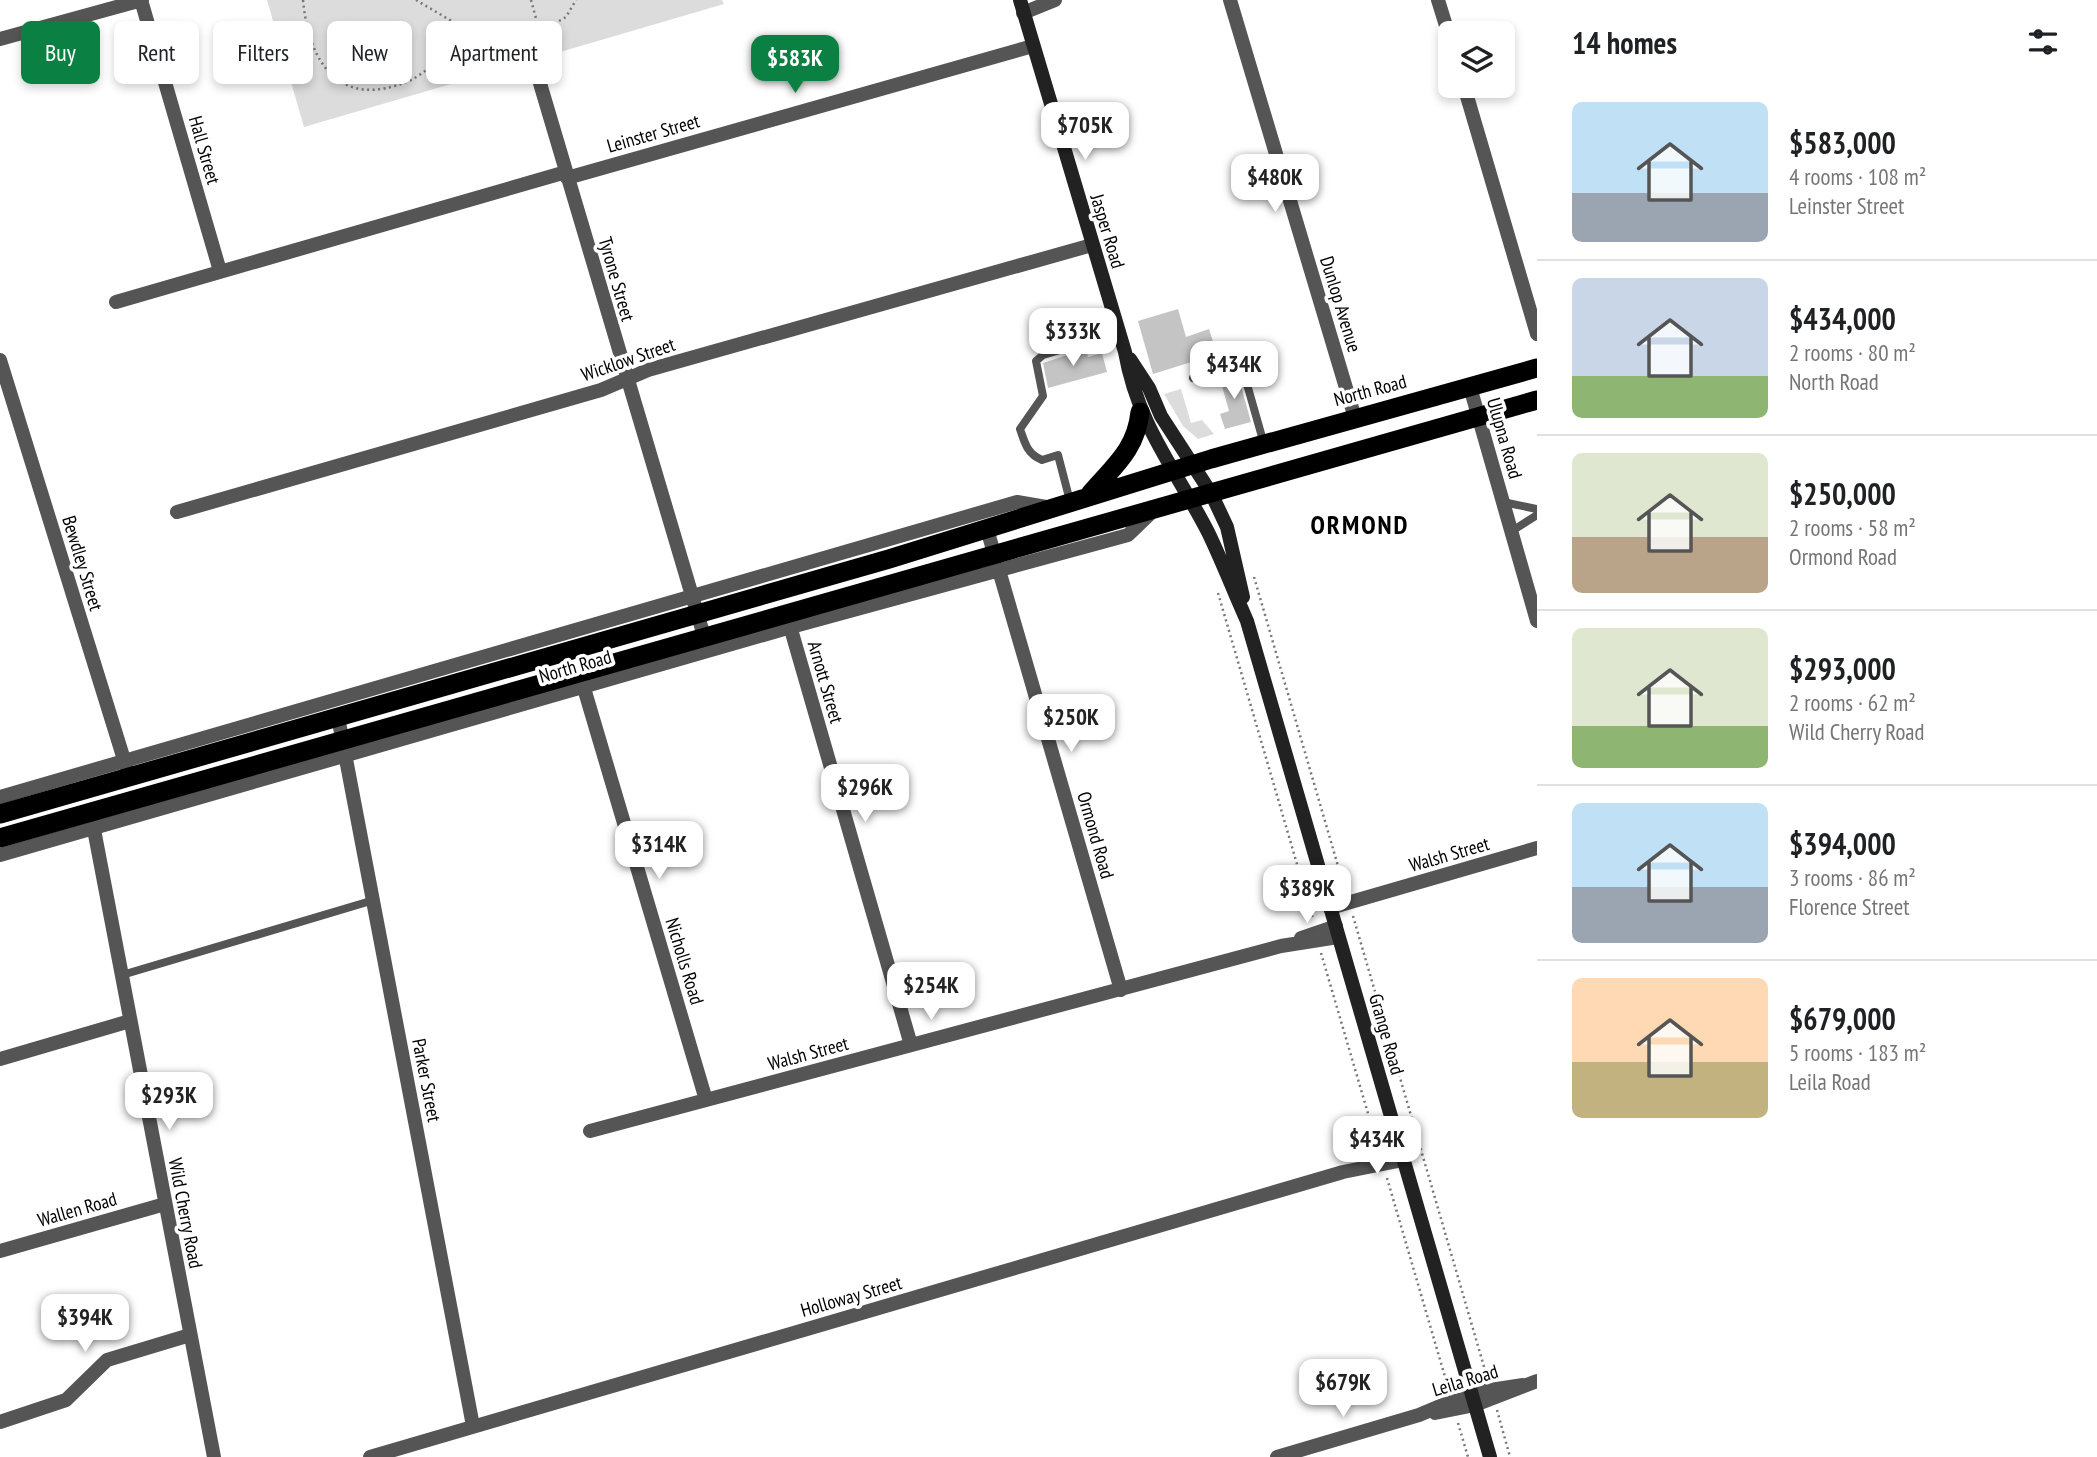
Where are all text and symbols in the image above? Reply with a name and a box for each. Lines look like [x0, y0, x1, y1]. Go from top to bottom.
chip: Buy [21, 21, 100, 84]
chip: Rent [114, 21, 199, 84]
chip: Filters [213, 21, 313, 84]
chip: New [327, 21, 412, 84]
chip: Apartment [426, 21, 562, 84]
map controls [1438, 21, 1515, 98]
button: layers [1438, 21, 1515, 98]
text: 14 homes [1572, 23, 1677, 62]
icon: filters [2024, 23, 2062, 61]
pin: $583K [746, 36, 844, 95]
text: $583K [767, 43, 823, 72]
pin: $705K [1036, 102, 1134, 162]
street label: Leinster Street [604, 108, 703, 158]
text: $705K [1057, 110, 1113, 139]
street label: Hall Street [184, 113, 226, 188]
text: $583,000 [1789, 123, 1896, 162]
icon: home [1628, 130, 1712, 214]
pin: $480K [1226, 154, 1324, 214]
text: $480K [1247, 162, 1303, 191]
text: 4 rooms · 108 m² [1789, 162, 1926, 191]
street label: Jasper Road [1085, 190, 1131, 271]
text: Leinster Street [1789, 191, 1904, 220]
street label: Tyrone Street [594, 234, 641, 325]
street label: Dunlop Avenue [1315, 253, 1367, 355]
text: $434,000 [1789, 299, 1896, 338]
icon: home [1628, 306, 1712, 390]
pin: $333K [1024, 308, 1122, 368]
text: $333K [1045, 316, 1101, 345]
street label: Wicklow Street [578, 331, 679, 386]
text: 2 rooms · 80 m² [1789, 338, 1916, 367]
pin: $434K [1185, 342, 1283, 401]
text: $434K [1206, 349, 1262, 378]
text: North Road [1789, 367, 1879, 396]
street label: North Road [1331, 369, 1409, 411]
street label: Ulupna Road [1482, 395, 1528, 481]
text: $250,000 [1789, 474, 1896, 513]
icon: home [1628, 481, 1712, 565]
district label: ORMOND [1310, 508, 1410, 541]
street label: Bewdley Street [57, 513, 109, 614]
text: 2 rooms · 58 m² [1789, 513, 1916, 542]
text: Ormond Road [1789, 542, 1897, 571]
street label: Arnott Street [803, 638, 849, 727]
street label: North Road [536, 644, 614, 688]
text: $293,000 [1789, 649, 1896, 688]
icon: home [1628, 656, 1712, 740]
text: 2 rooms · 62 m² [1789, 688, 1916, 717]
pin: $250K [1022, 694, 1120, 754]
text: $250K [1043, 702, 1099, 731]
text: Wild Cherry Road [1789, 717, 1925, 746]
pin: $296K [816, 764, 914, 824]
text: $296K [837, 772, 893, 801]
street label: Ormond Road [1072, 789, 1120, 881]
pin: $314K [610, 822, 708, 881]
text: $394,000 [1789, 824, 1896, 863]
text: $314K [631, 829, 687, 858]
street label: Walsh Street [1406, 831, 1493, 877]
icon: home [1628, 831, 1712, 915]
text: 3 rooms · 86 m² [1789, 863, 1916, 892]
pin: $389K [1258, 866, 1356, 925]
text: $389K [1279, 873, 1335, 902]
text: Florence Street [1789, 892, 1909, 921]
street label: Nicholls Road [660, 915, 710, 1007]
pin: $254K [882, 962, 980, 1022]
text: $254K [903, 970, 959, 999]
street label: Grange Road [1364, 991, 1410, 1077]
text: $679,000 [1789, 999, 1896, 1038]
icon: home [1628, 1006, 1712, 1090]
street label: Walsh Street [765, 1031, 852, 1075]
street label: Parker Street [407, 1036, 447, 1124]
text: 5 rooms · 183 m² [1789, 1038, 1926, 1067]
text: Leila Road [1789, 1067, 1871, 1096]
pin: $293K [120, 1072, 218, 1132]
text: $293K [141, 1080, 197, 1109]
pin: $434K [1328, 1116, 1426, 1176]
text: $434K [1349, 1124, 1405, 1153]
street label: Wild Cherry Road [164, 1156, 208, 1270]
street label: Wallen Road [35, 1186, 119, 1232]
street label: Holloway Street [798, 1270, 905, 1322]
pin: $394K [36, 1294, 134, 1354]
text: $394K [57, 1302, 113, 1331]
street label: Leila Road [1429, 1359, 1501, 1401]
pin: $679K [1294, 1360, 1392, 1419]
text: $679K [1315, 1367, 1371, 1396]

